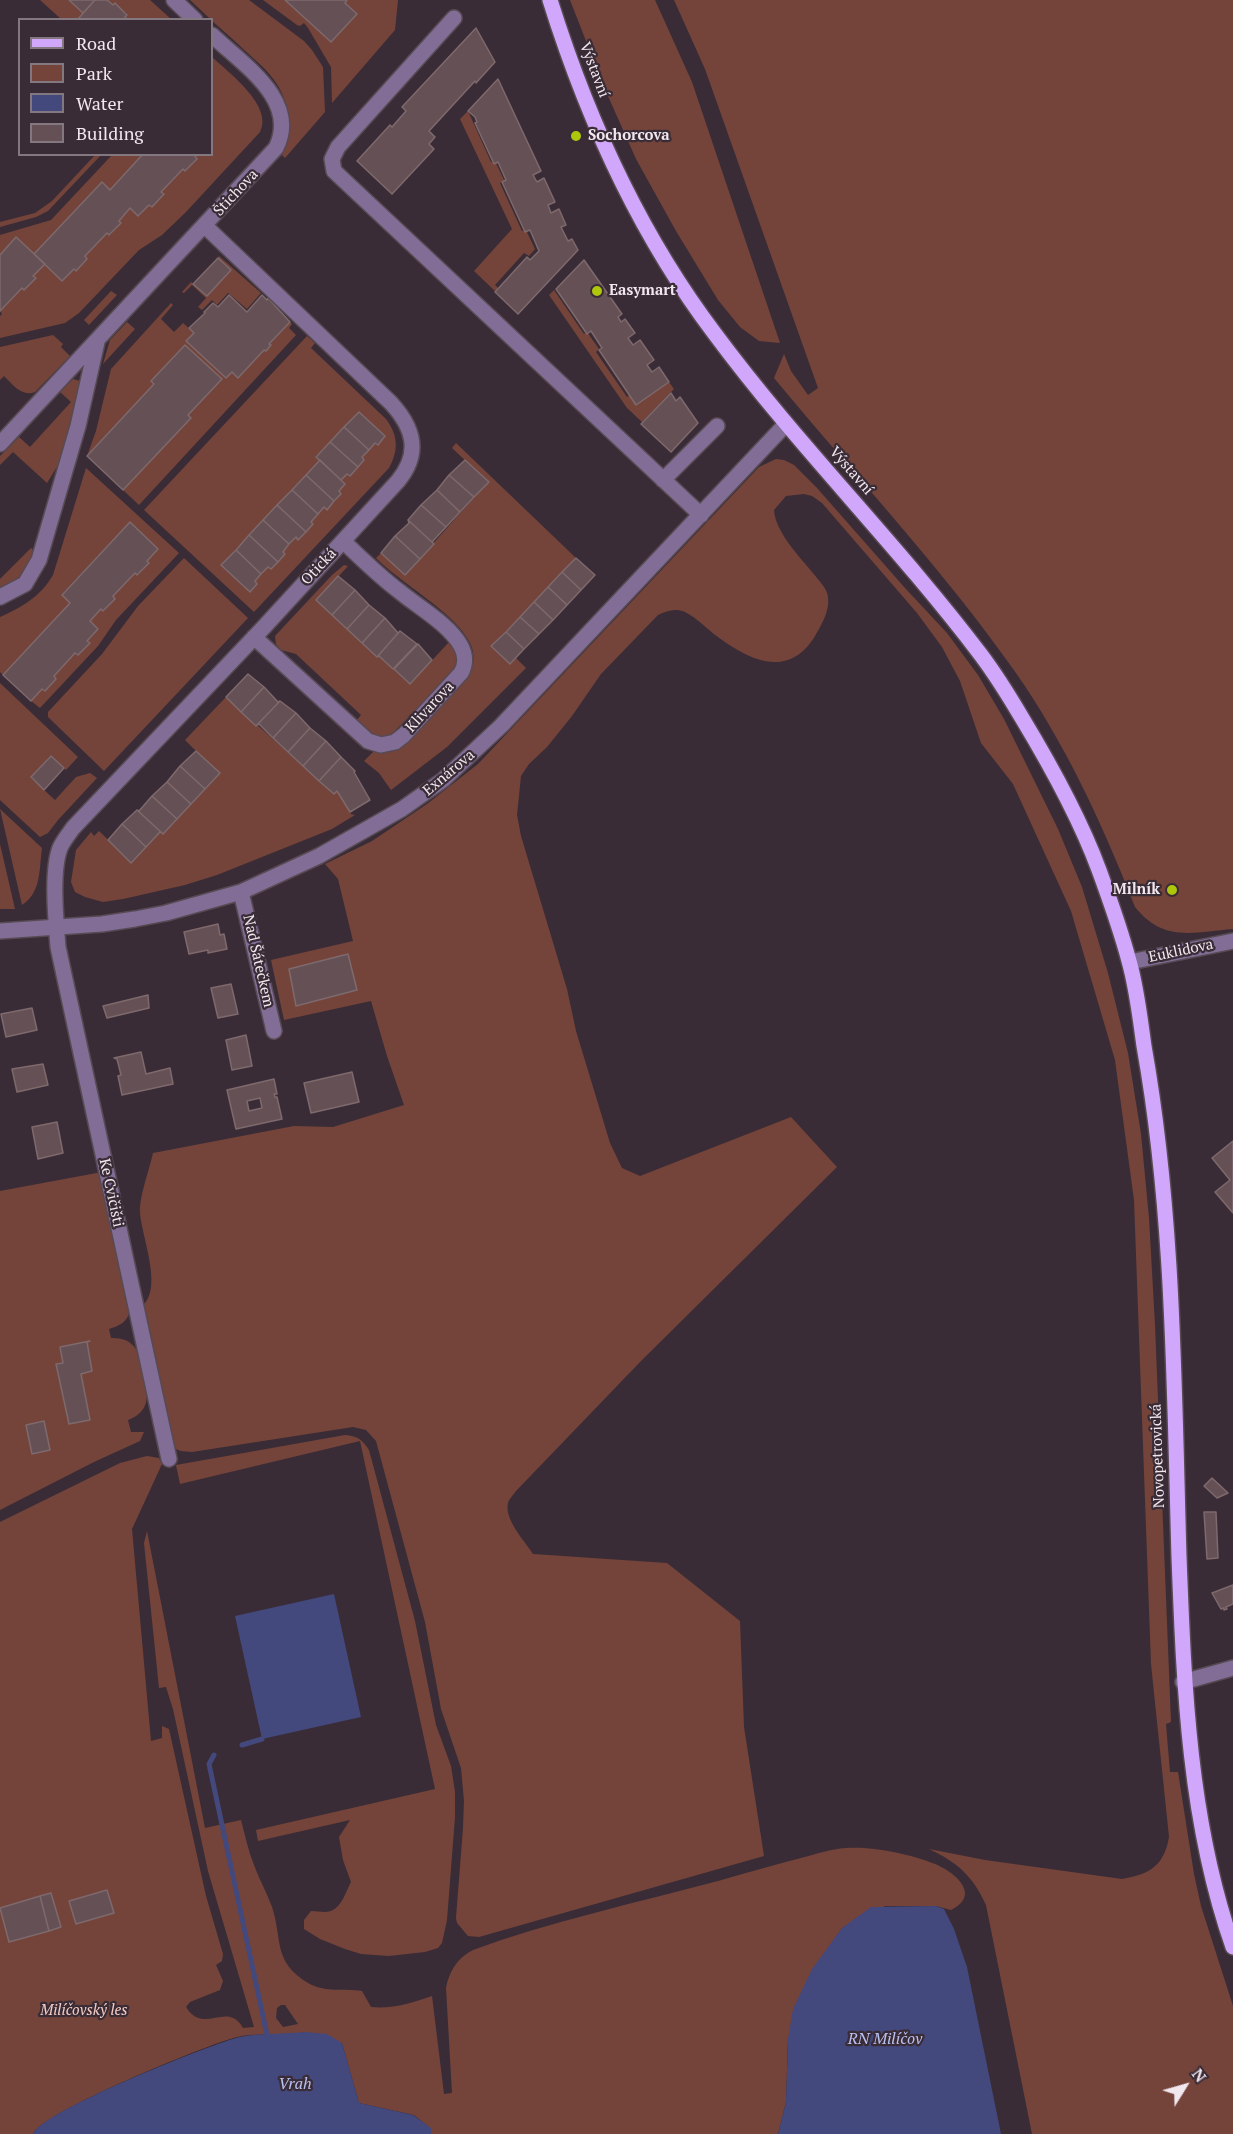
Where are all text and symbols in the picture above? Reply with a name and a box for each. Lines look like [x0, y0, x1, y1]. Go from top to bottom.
legend [18, 18, 213, 156]
text: Road [76, 31, 116, 55]
street label: Výstavní [575, 40, 613, 100]
text: Park [76, 61, 112, 85]
text: Water [76, 91, 123, 115]
text: Building [76, 121, 144, 145]
place label: Sochorcova [588, 127, 670, 145]
marker: Sochorcova [569, 129, 583, 143]
street label: Štichova [210, 166, 262, 220]
place label: Easymart [609, 282, 676, 300]
marker: Easymart [590, 284, 604, 298]
street label: Výstavní [825, 443, 877, 499]
street label: Otická [298, 545, 340, 589]
street label: Klivarova [402, 678, 458, 736]
street label: Exnárova [419, 746, 479, 800]
place label: Milník [1113, 881, 1160, 899]
marker: Milník [1165, 883, 1179, 897]
street label: Nad Šátečkem [239, 913, 277, 1009]
street label: Euklidova [1147, 935, 1215, 967]
street label: Ke Cvičišti [95, 1157, 127, 1229]
street label: Novopetrovická [1147, 1403, 1169, 1509]
park label: Milíčovský les [40, 2002, 128, 2020]
water label: RN Milíčov [848, 2029, 922, 2049]
north arrow [1155, 2056, 1215, 2116]
text: N [1187, 2064, 1212, 2087]
water label: Vrah [278, 2074, 312, 2094]

